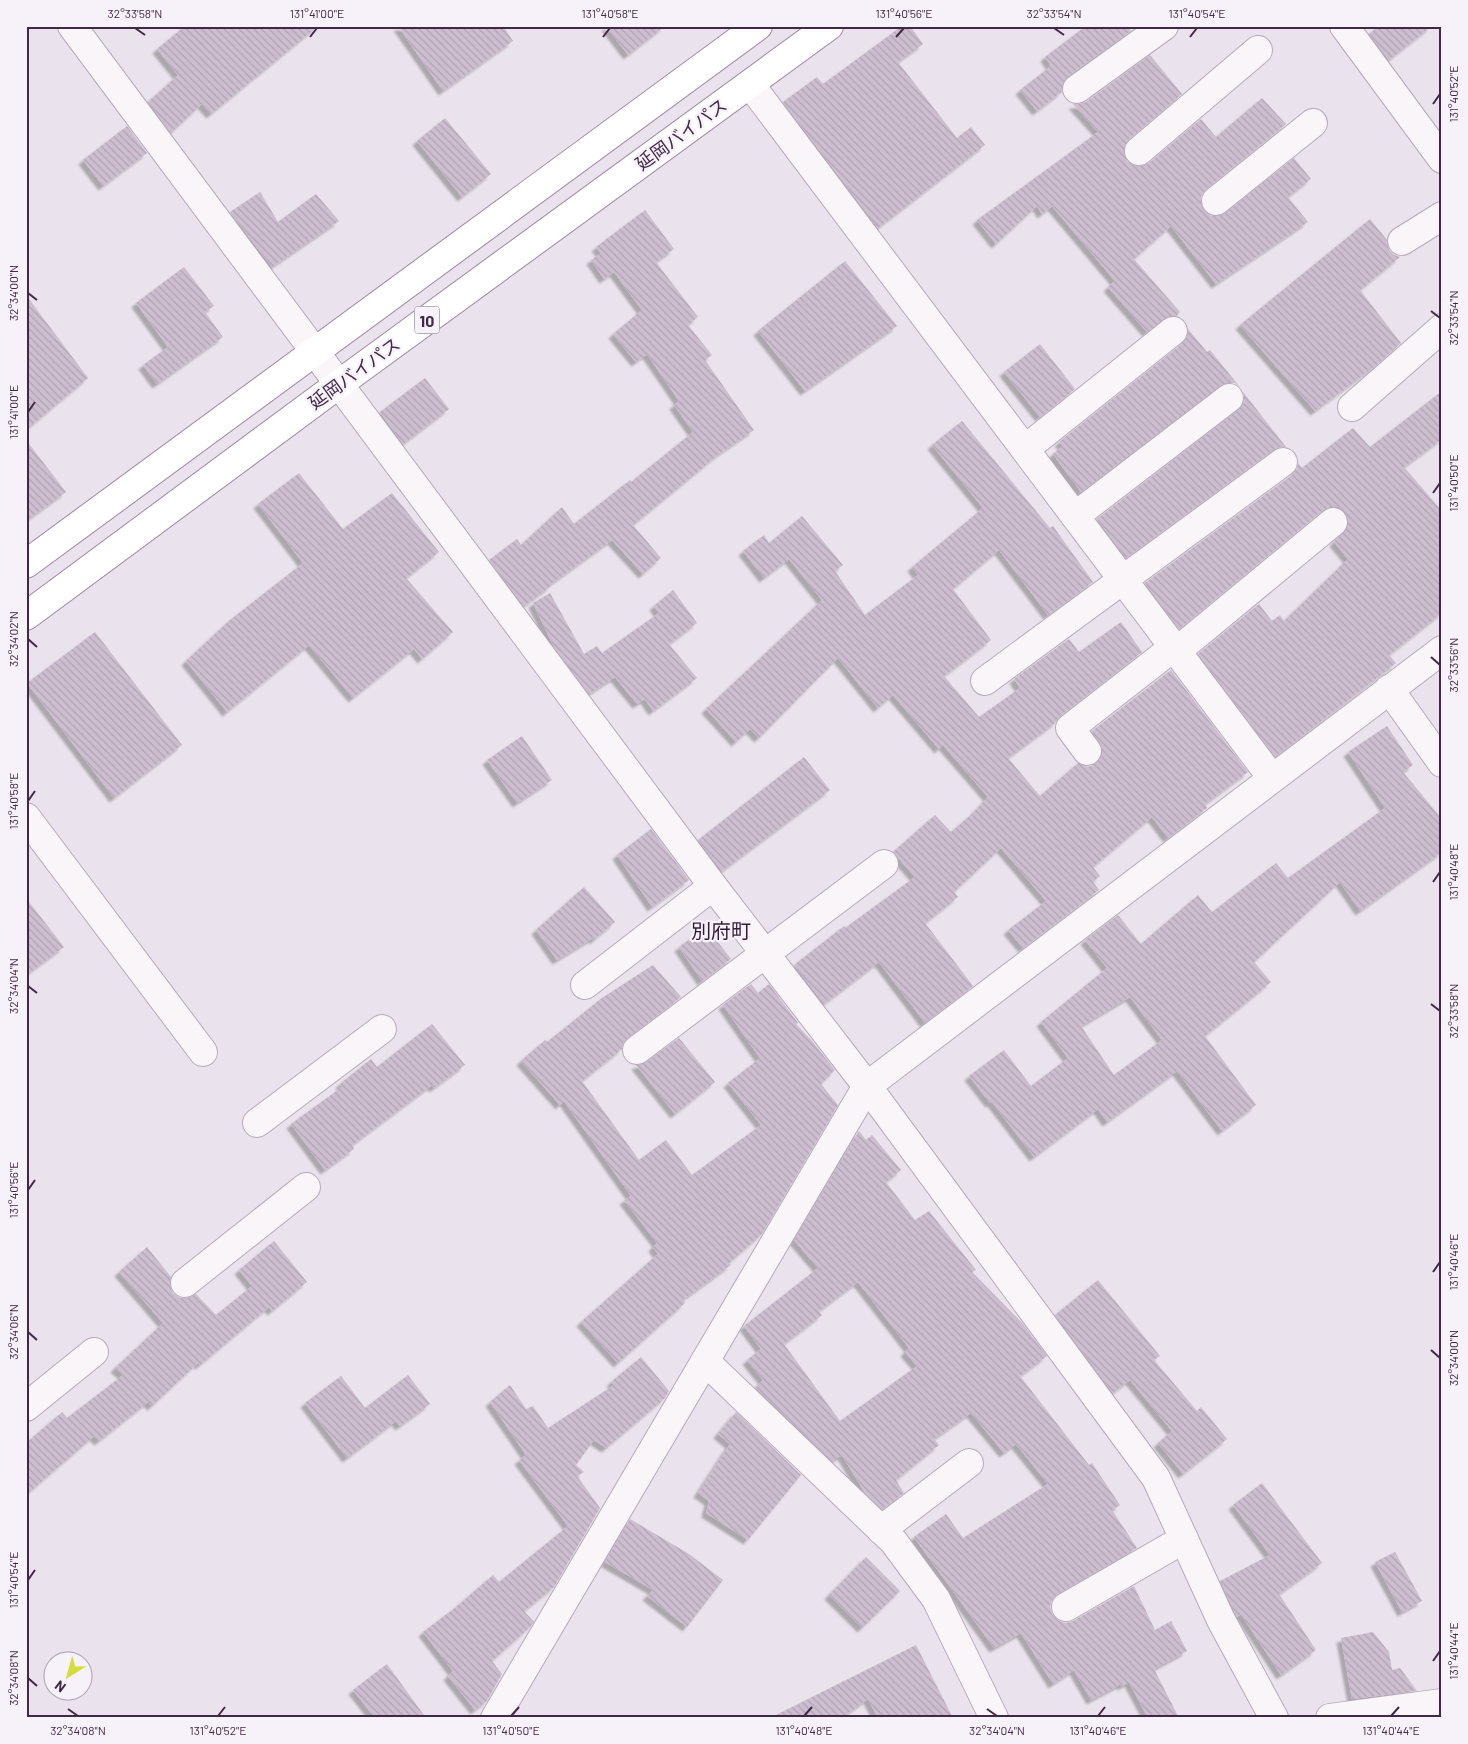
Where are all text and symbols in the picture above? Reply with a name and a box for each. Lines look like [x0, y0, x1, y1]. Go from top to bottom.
text: 32°33'58"N [108, 6, 162, 20]
text: 131°41'00"E [290, 6, 344, 20]
text: 131°40'58"E [582, 6, 638, 20]
text: 131°40'56"E [876, 6, 932, 20]
text: 32°33'54"N [1027, 6, 1082, 20]
text: 131°40'54"E [1168, 6, 1226, 20]
text: 131°40'52"E [1446, 65, 1460, 123]
street label: 延岡バイパス [631, 93, 731, 175]
text: 32°34'00"N [6, 265, 20, 321]
text: 32°33'54"N [1446, 291, 1460, 346]
road number: 10 [414, 306, 440, 334]
street label: 延岡バイパス [304, 332, 404, 414]
text: 131°41'00"E [6, 385, 20, 439]
text: 131°40'50"E [1446, 454, 1460, 512]
text: 32°34'02"N [6, 611, 20, 667]
text: 32°33'56"N [1446, 638, 1460, 692]
text: 131°40'58"E [6, 773, 20, 829]
text: 131°40'48"E [1446, 843, 1460, 901]
district label: 別府町 [691, 918, 751, 942]
text: 32°34'04"N [6, 958, 20, 1014]
text: 32°33'58"N [1446, 984, 1460, 1038]
text: 131°40'56"E [6, 1162, 20, 1218]
text: 131°40'46"E [1446, 1233, 1460, 1291]
text: 32°34'06"N [6, 1304, 20, 1360]
text: 32°34'00"N [1446, 1330, 1460, 1386]
text: 131°40'54"E [6, 1551, 20, 1609]
text: 131°40'44"E [1446, 1622, 1460, 1680]
text: 32°34'08"N [6, 1650, 20, 1706]
north arrow [42, 1652, 92, 1702]
text: N [51, 1677, 69, 1696]
text: 32°34'08"N [50, 1723, 106, 1737]
text: 131°40'52"E [189, 1723, 247, 1737]
text: 131°40'50"E [482, 1723, 540, 1737]
text: 131°40'48"E [775, 1723, 833, 1737]
text: 32°34'04"N [969, 1723, 1025, 1737]
text: 131°40'46"E [1069, 1723, 1127, 1737]
text: 131°40'44"E [1362, 1723, 1420, 1737]

